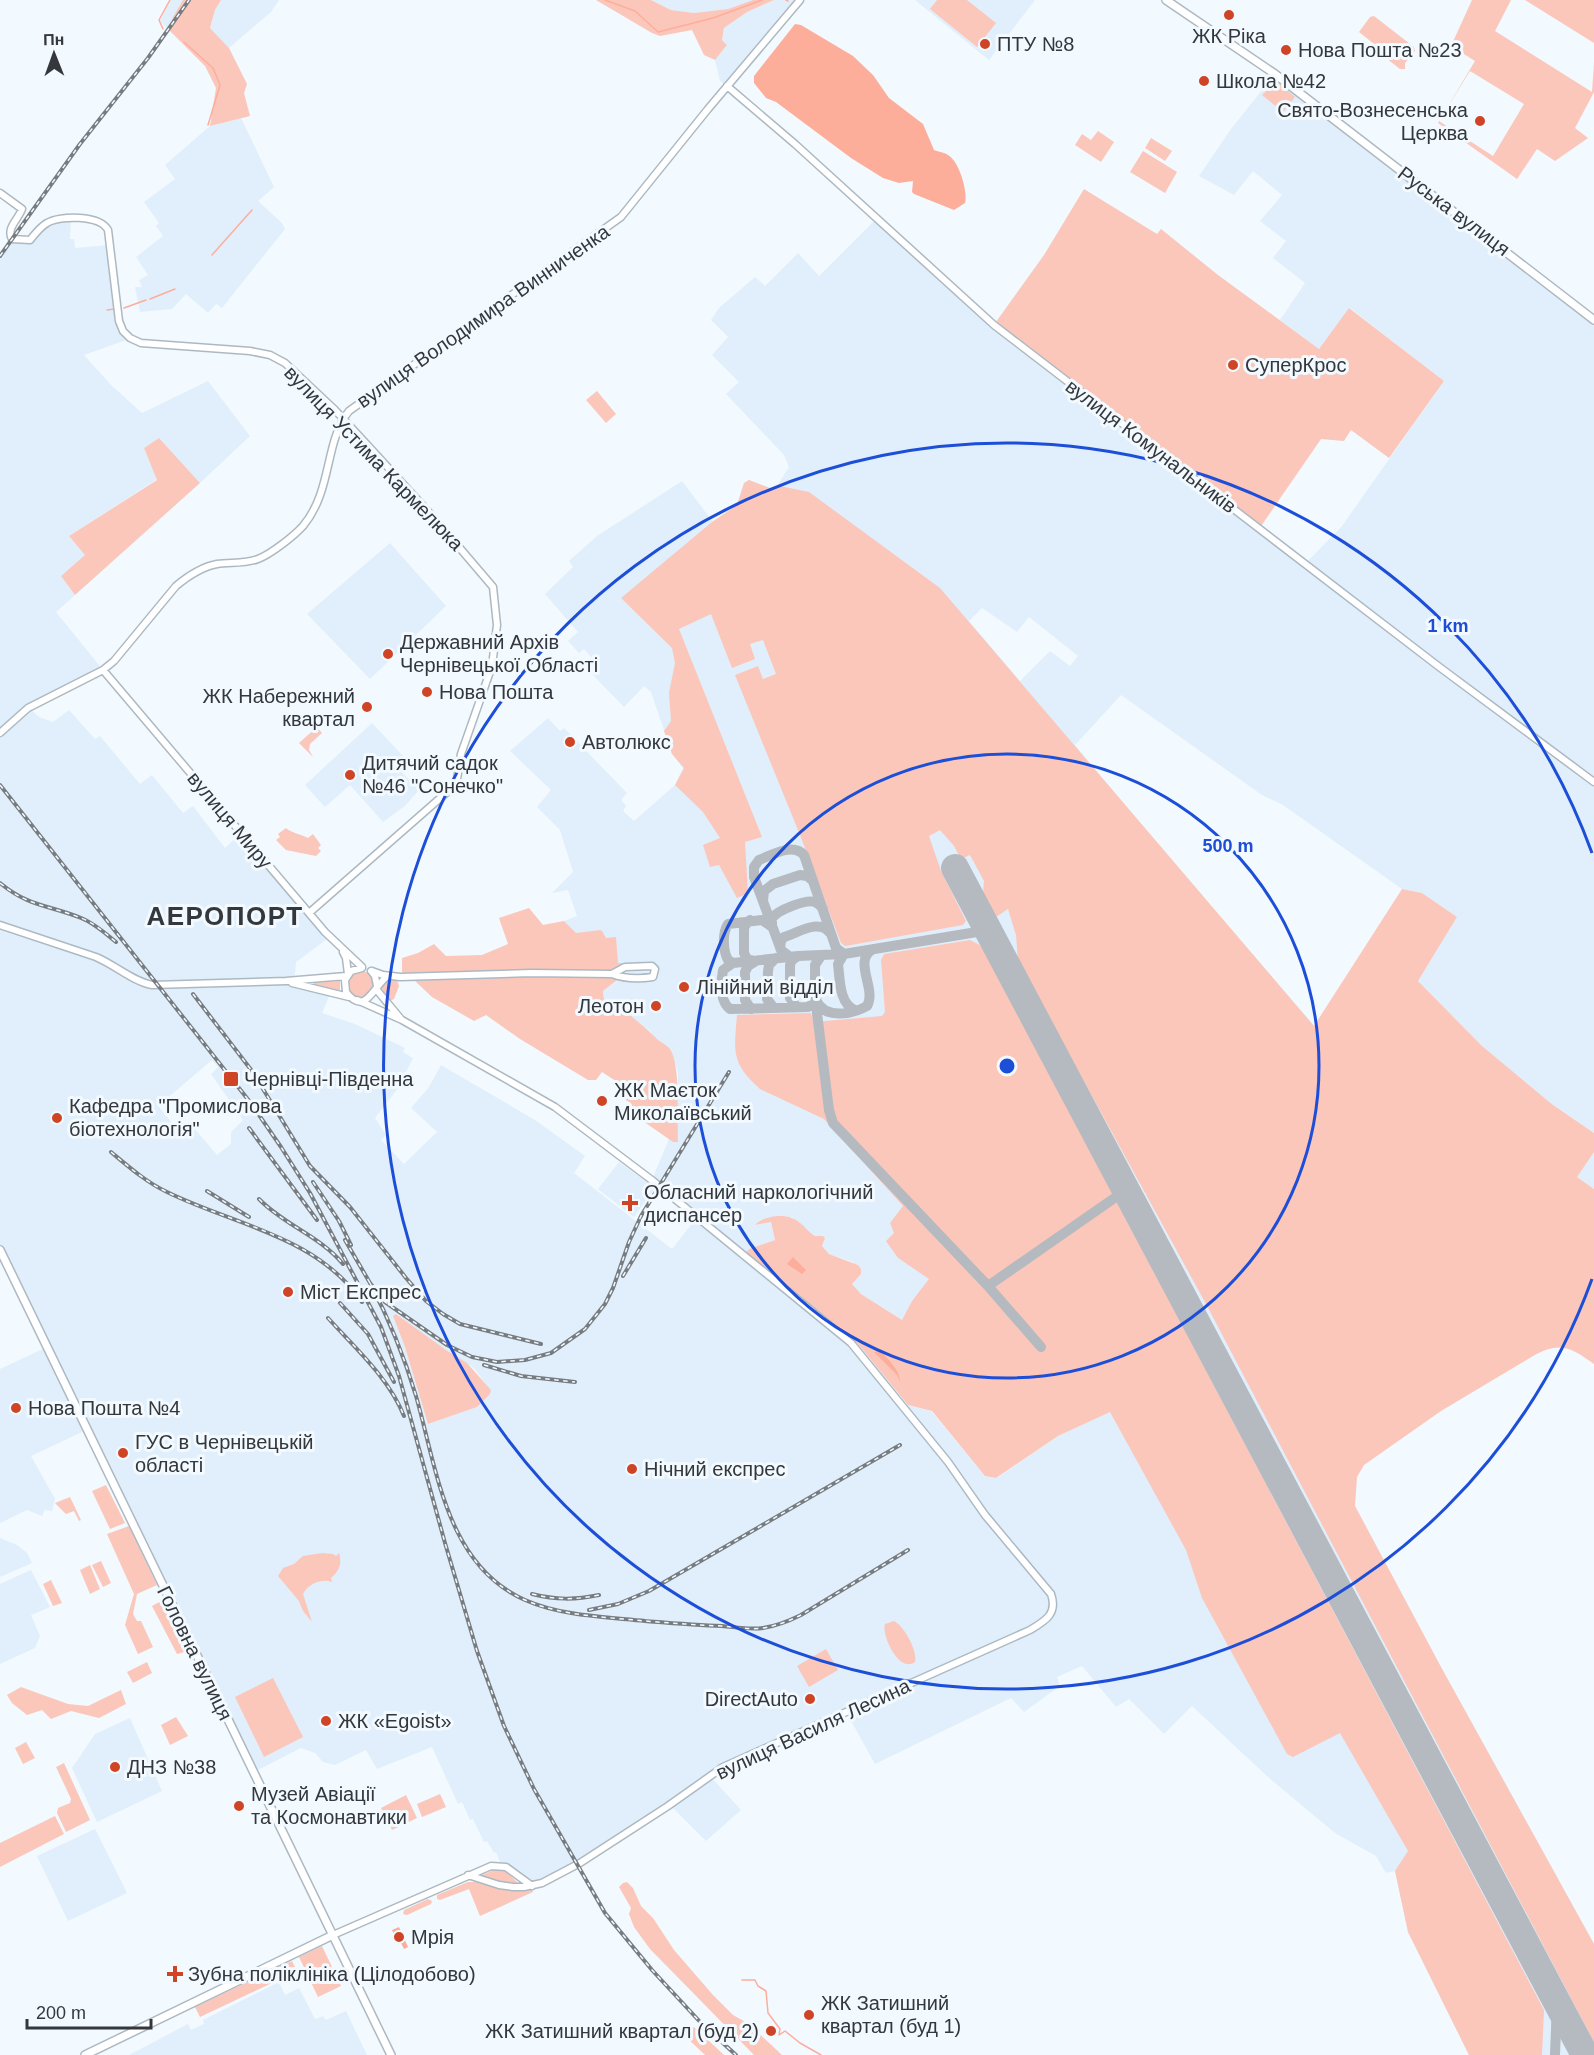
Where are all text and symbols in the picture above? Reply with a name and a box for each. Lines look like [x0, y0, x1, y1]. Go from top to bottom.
marker: ЖК Ріка [1222, 8, 1236, 22]
north arrow [24, 24, 84, 84]
place label: ЖК Ріка [1192, 25, 1267, 47]
text: Пн [43, 31, 64, 48]
place label: ПТУ №8 [997, 33, 1074, 55]
marker: ПТУ №8 [978, 37, 992, 51]
place label: Нова Пошта №23 [1298, 39, 1462, 61]
marker: Нова Пошта №23 [1279, 43, 1293, 57]
place label: Школа №42 [1216, 70, 1326, 92]
marker: Школа №42 [1197, 74, 1211, 88]
place label: Свято-Вознесенська Церква [1277, 99, 1469, 144]
marker: Свято-Вознесенська Церква [1473, 114, 1487, 128]
street label: Руська вулиця [1394, 162, 1514, 260]
street label: вулиця Володимира Винниченка [352, 220, 614, 412]
place label: СуперКрос [1245, 354, 1346, 376]
marker: СуперКрос [1226, 358, 1240, 372]
street label: вулиця Устима Кармелюка [280, 361, 469, 555]
street label: вулиця Комунальників [1062, 375, 1240, 517]
text: 1 km [1427, 616, 1469, 636]
place label: Державний Архів Чернівецької Області [400, 631, 598, 676]
marker: Державний Архів Чернівецької Області [381, 647, 395, 661]
place label: Нова Пошта [439, 681, 554, 703]
place label: ЖК Набережний квартал [203, 685, 355, 730]
marker: Нова Пошта [420, 685, 434, 699]
marker: ЖК Набережний квартал [360, 700, 374, 714]
place label: Автолюкс [582, 731, 671, 753]
marker: Автолюкс [563, 735, 577, 749]
place label: Дитячий садок №46 "Сонечко" [362, 752, 503, 797]
street label: вулиця Миру [183, 767, 277, 873]
marker: Дитячий садок №46 "Сонечко" [343, 768, 357, 782]
text: 500 m [1202, 836, 1254, 856]
district label: АЕРОПОРТ [146, 901, 304, 931]
place label: Лінійний відділ [696, 976, 834, 998]
marker: Лінійний відділ [677, 980, 691, 994]
place label: Леотон [578, 995, 644, 1017]
marker: Леотон [649, 999, 663, 1013]
centre of rings [997, 1056, 1017, 1076]
place label: Чернівці-Південна [244, 1068, 414, 1090]
marker: Чернівці-Південна [222, 1070, 240, 1088]
place label: ЖК Маєток Миколаївський [614, 1079, 752, 1124]
marker: ЖК Маєток Миколаївський [595, 1094, 609, 1108]
place label: Кафедра "Промислова біотехнологія" [69, 1095, 282, 1140]
marker: Кафедра "Промислова біотехнологія" [50, 1111, 64, 1125]
place label: Обласний наркологічний диспансер [644, 1181, 873, 1226]
marker: Обласний наркологічний диспансер [621, 1194, 639, 1212]
place label: Міст Експрес [300, 1281, 421, 1303]
marker: Міст Експрес [281, 1285, 295, 1299]
place label: Нова Пошта №4 [28, 1397, 180, 1419]
marker: Нова Пошта №4 [9, 1401, 23, 1415]
place label: ГУС в Чернівецькій області [135, 1431, 314, 1476]
marker: ГУС в Чернівецькій області [116, 1446, 130, 1460]
place label: Нічний експрес [644, 1458, 785, 1480]
marker: Нічний експрес [625, 1462, 639, 1476]
street label: Головна вулиця [153, 1582, 237, 1724]
street label: вулиця Василя Лесина [712, 1674, 914, 1784]
place label: DirectAuto [705, 1688, 798, 1710]
marker: DirectAuto [803, 1692, 817, 1706]
place label: ЖК «Egoist» [338, 1710, 452, 1732]
marker: ЖК «Egoist» [319, 1714, 333, 1728]
place label: ДНЗ №38 [127, 1756, 216, 1778]
marker: ДНЗ №38 [108, 1760, 122, 1774]
place label: Музей Авіації та Космонавтики [251, 1783, 407, 1828]
marker: Музей Авіації та Космонавтики [232, 1799, 246, 1813]
place label: Мрія [411, 1926, 454, 1948]
marker: Мрія [392, 1930, 406, 1944]
place label: Зубна поліклініка (Цілодобово) [188, 1963, 476, 1985]
marker: Зубна поліклініка (Цілодобово) [166, 1965, 184, 1983]
scale bar [27, 1992, 152, 2030]
place label: ЖК Затишний квартал (буд 1) [821, 1992, 961, 2037]
text: 200 m [36, 2003, 86, 2023]
marker: ЖК Затишний квартал (буд 1) [802, 2008, 816, 2022]
place label: ЖК Затишний квартал (буд 2) [485, 2020, 759, 2042]
marker: ЖК Затишний квартал (буд 2) [764, 2024, 778, 2038]

